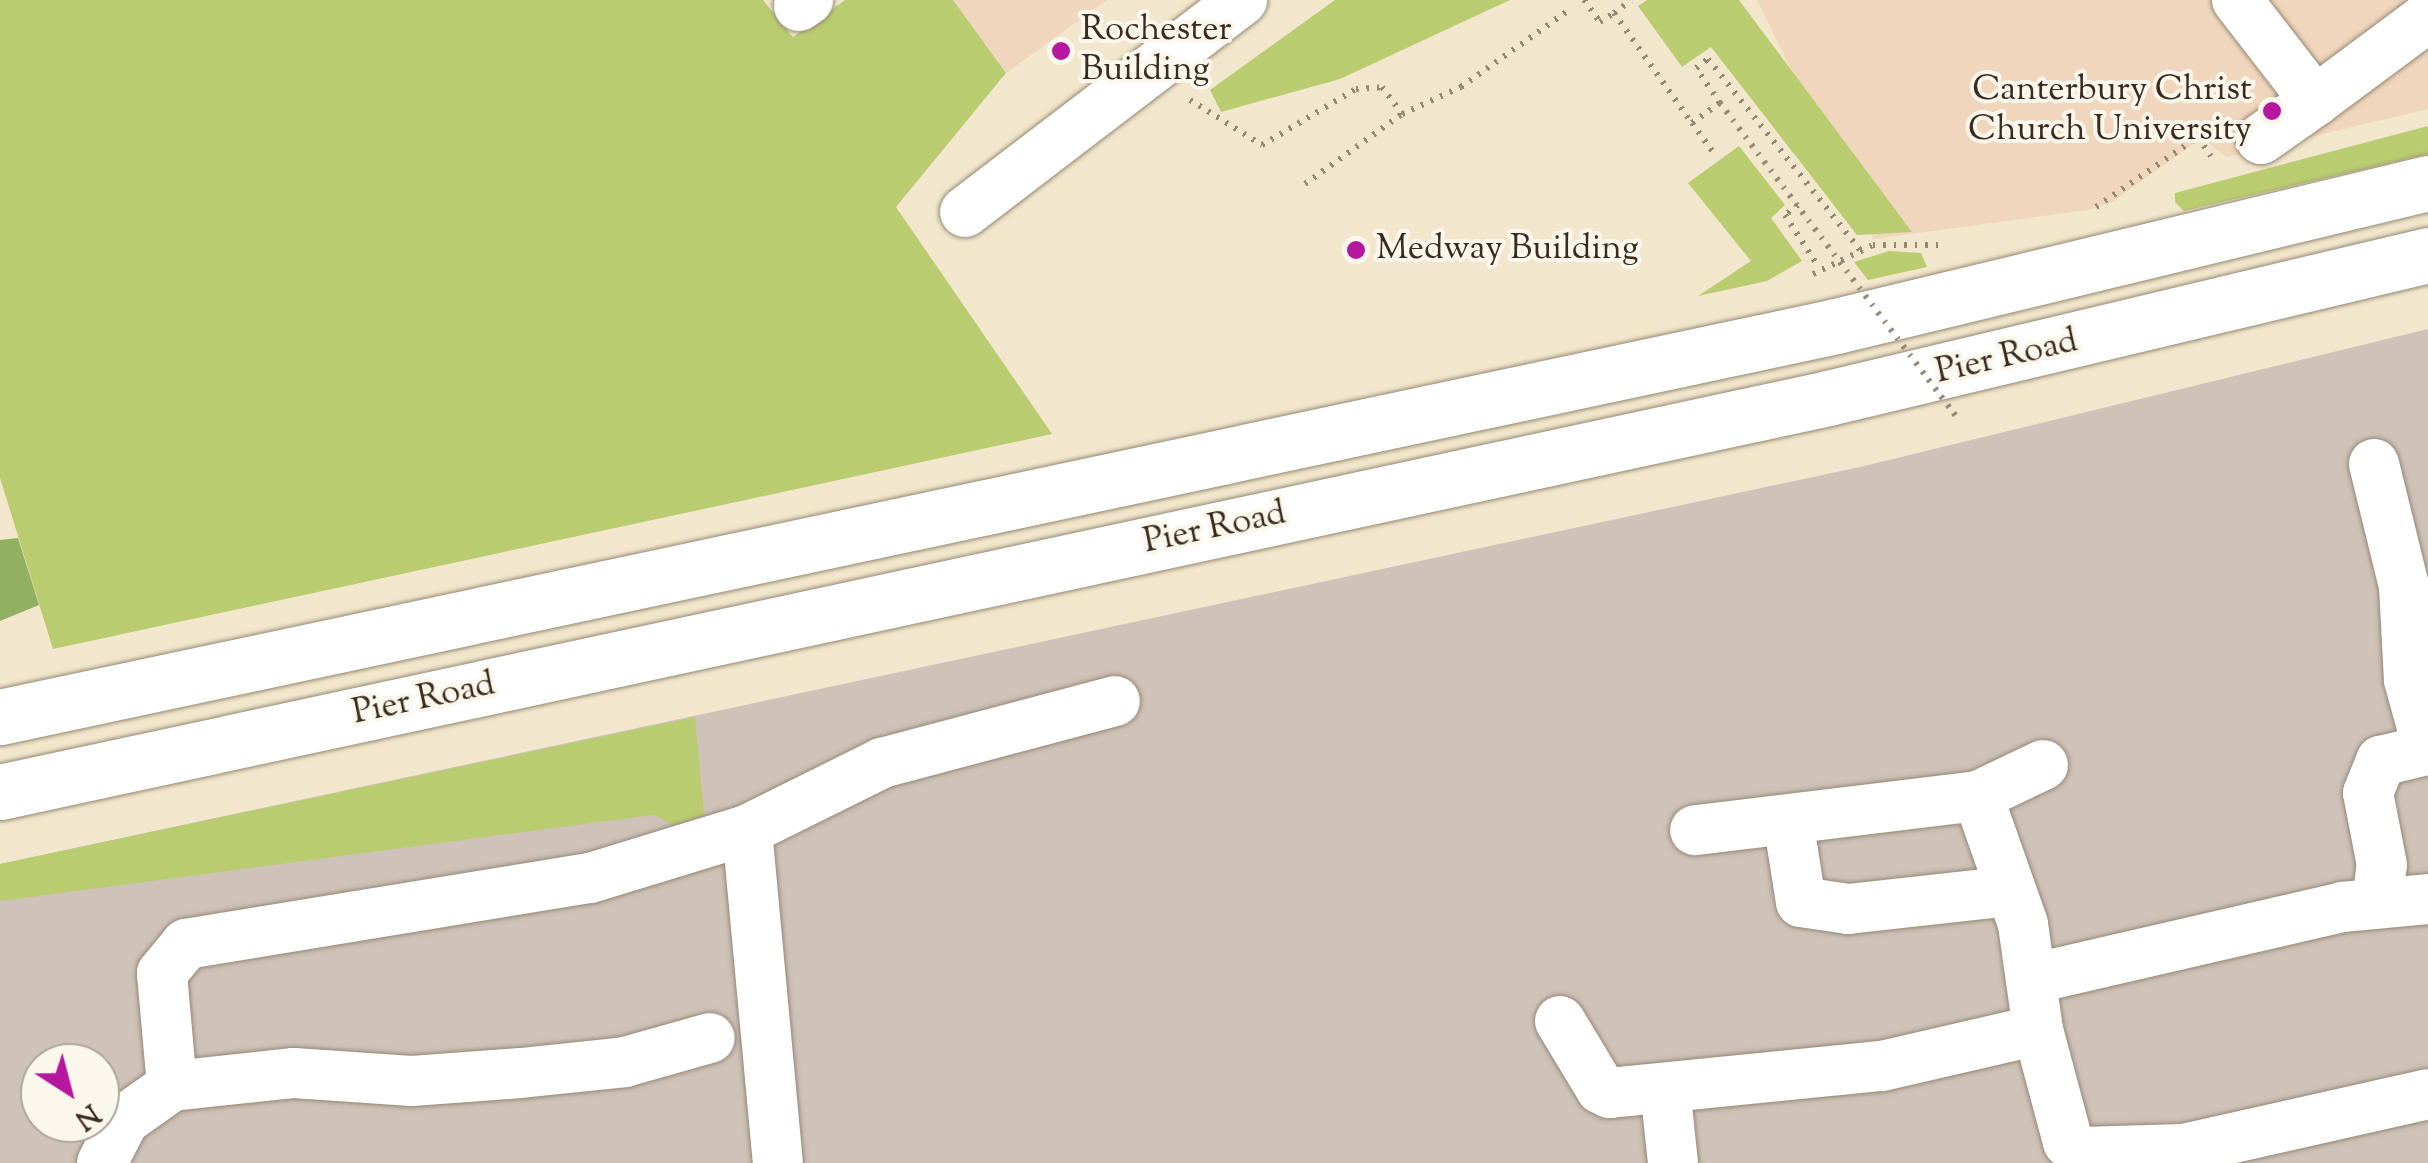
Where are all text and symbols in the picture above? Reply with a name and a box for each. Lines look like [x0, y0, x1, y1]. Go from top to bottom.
place label: Rochester Building [1081, 10, 1232, 92]
marker: Rochester Building [1050, 40, 1072, 62]
place label: Canterbury Christ Church University [1968, 70, 2252, 152]
marker: Canterbury Christ Church University [2261, 100, 2283, 122]
place label: Medway Building [1376, 229, 1639, 271]
marker: Medway Building [1345, 239, 1367, 261]
street label: Pier Road [1932, 321, 2082, 395]
street label: Pier Road [1140, 493, 1290, 565]
street label: Pier Road [349, 664, 499, 736]
north arrow [20, 1043, 120, 1143]
text: N [66, 1093, 107, 1138]

